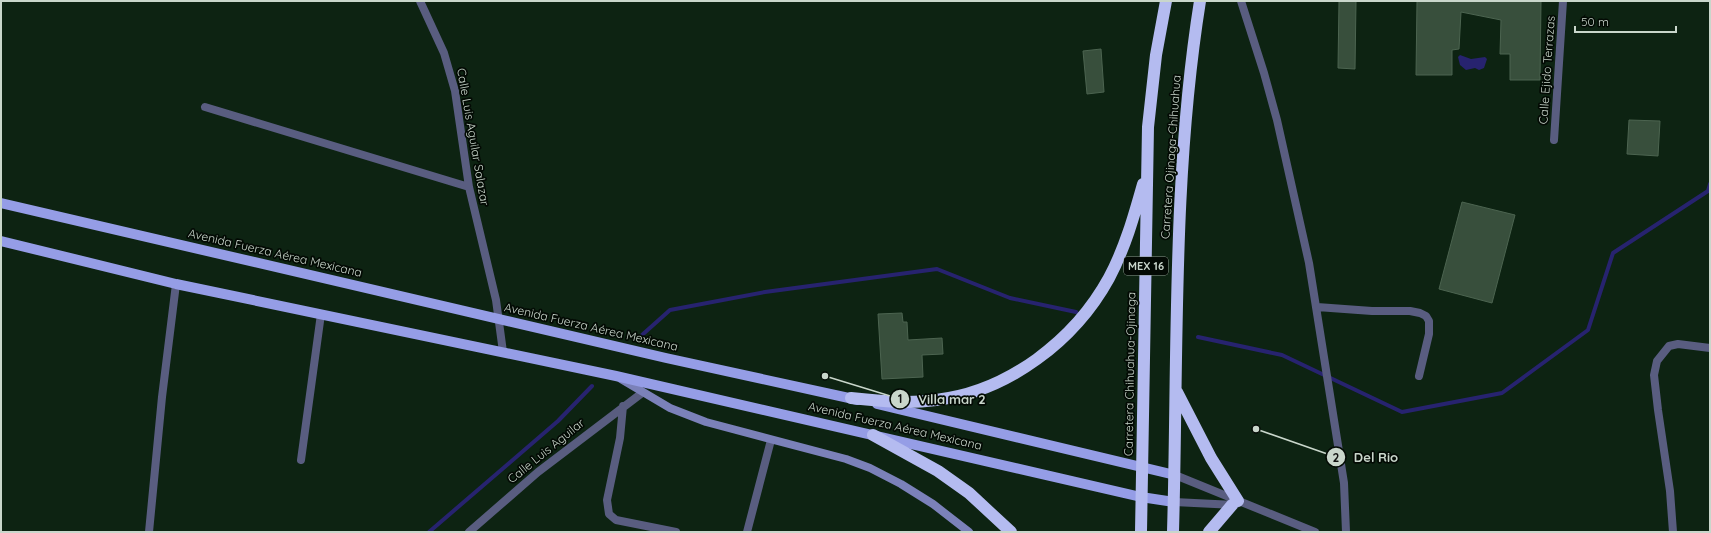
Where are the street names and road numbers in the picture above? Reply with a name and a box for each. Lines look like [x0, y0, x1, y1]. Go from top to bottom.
street label: Calle Ejido Terrazas [1535, 15, 1558, 125]
street label: Calle Luis Aguilar Salazar [454, 67, 493, 207]
street label: Carretera Ojinaga-Chihuahua [1157, 74, 1184, 239]
street label: Avenida Fuerza Aérea Mexicana [187, 225, 363, 280]
road number: MEX 16 [1124, 257, 1168, 275]
street label: Carretera Chihuahua-Ojinaga [1121, 292, 1138, 456]
street label: Avenida Fuerza Aérea Mexicana [503, 299, 679, 354]
street label: Avenida Fuerza Aérea Mexicana [807, 398, 983, 453]
street label: Calle Luis Aguilar [504, 415, 587, 486]

